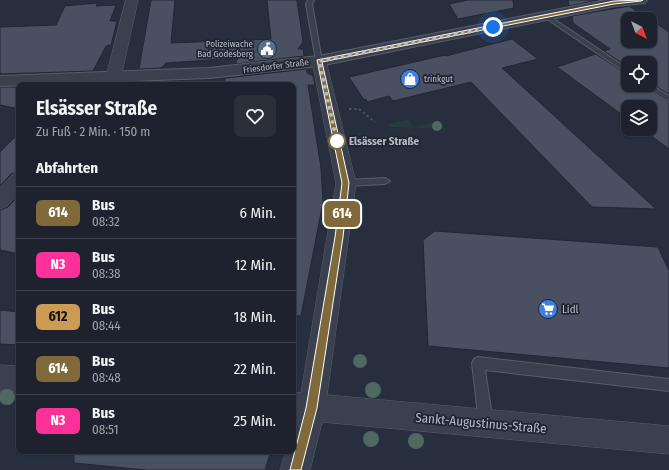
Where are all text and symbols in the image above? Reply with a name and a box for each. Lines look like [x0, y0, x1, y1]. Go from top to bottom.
north arrow [621, 12, 657, 48]
map controls [621, 12, 657, 136]
your location [483, 17, 503, 37]
public building icon: Polizeiwache Bad Godesberg [256, 38, 278, 60]
place label: Polizeiwache Bad Godesberg [197, 39, 254, 59]
button: locate [621, 56, 657, 92]
street label: Friesdorfer Straße [242, 57, 310, 75]
shop icon: trinkgut [399, 68, 421, 90]
place label: trinkgut [424, 74, 453, 84]
button: heart [234, 95, 276, 137]
text: Elsässer Straße [36, 97, 157, 120]
button: layers [621, 100, 657, 136]
text: Zu Fuß · 2 Min. · 150 m [36, 124, 150, 139]
marker: Elsässer Straße [328, 132, 346, 150]
place label: Elsässer Straße [349, 135, 420, 148]
text: Abfahrten [36, 159, 98, 177]
text: Bus [92, 196, 115, 214]
line badge: 614 [319, 201, 365, 227]
text: 614 [48, 204, 68, 221]
text: 6 Min. [240, 204, 276, 222]
text: 614 [332, 205, 352, 222]
text: 08:32 [92, 214, 120, 229]
text: Bus [92, 248, 115, 266]
text: N3 [50, 256, 66, 273]
text: 12 Min. [234, 256, 276, 274]
text: 08:38 [92, 266, 121, 281]
supermarket icon: Lidl [537, 298, 559, 320]
text: Bus [92, 300, 115, 318]
place label: Lidl [562, 303, 579, 316]
text: 612 [48, 308, 68, 325]
text: 18 Min. [234, 308, 276, 326]
text: 08:44 [92, 318, 121, 333]
text: Bus [92, 352, 115, 370]
text: 614 [48, 360, 68, 377]
text: 22 Min. [234, 360, 276, 378]
text: 08:48 [92, 370, 121, 385]
text: Bus [92, 404, 115, 422]
street label: Sankt-Augustinus-Straße [415, 410, 547, 436]
text: N3 [50, 412, 66, 429]
text: 25 Min. [233, 412, 276, 430]
text: 08:51 [92, 422, 118, 437]

